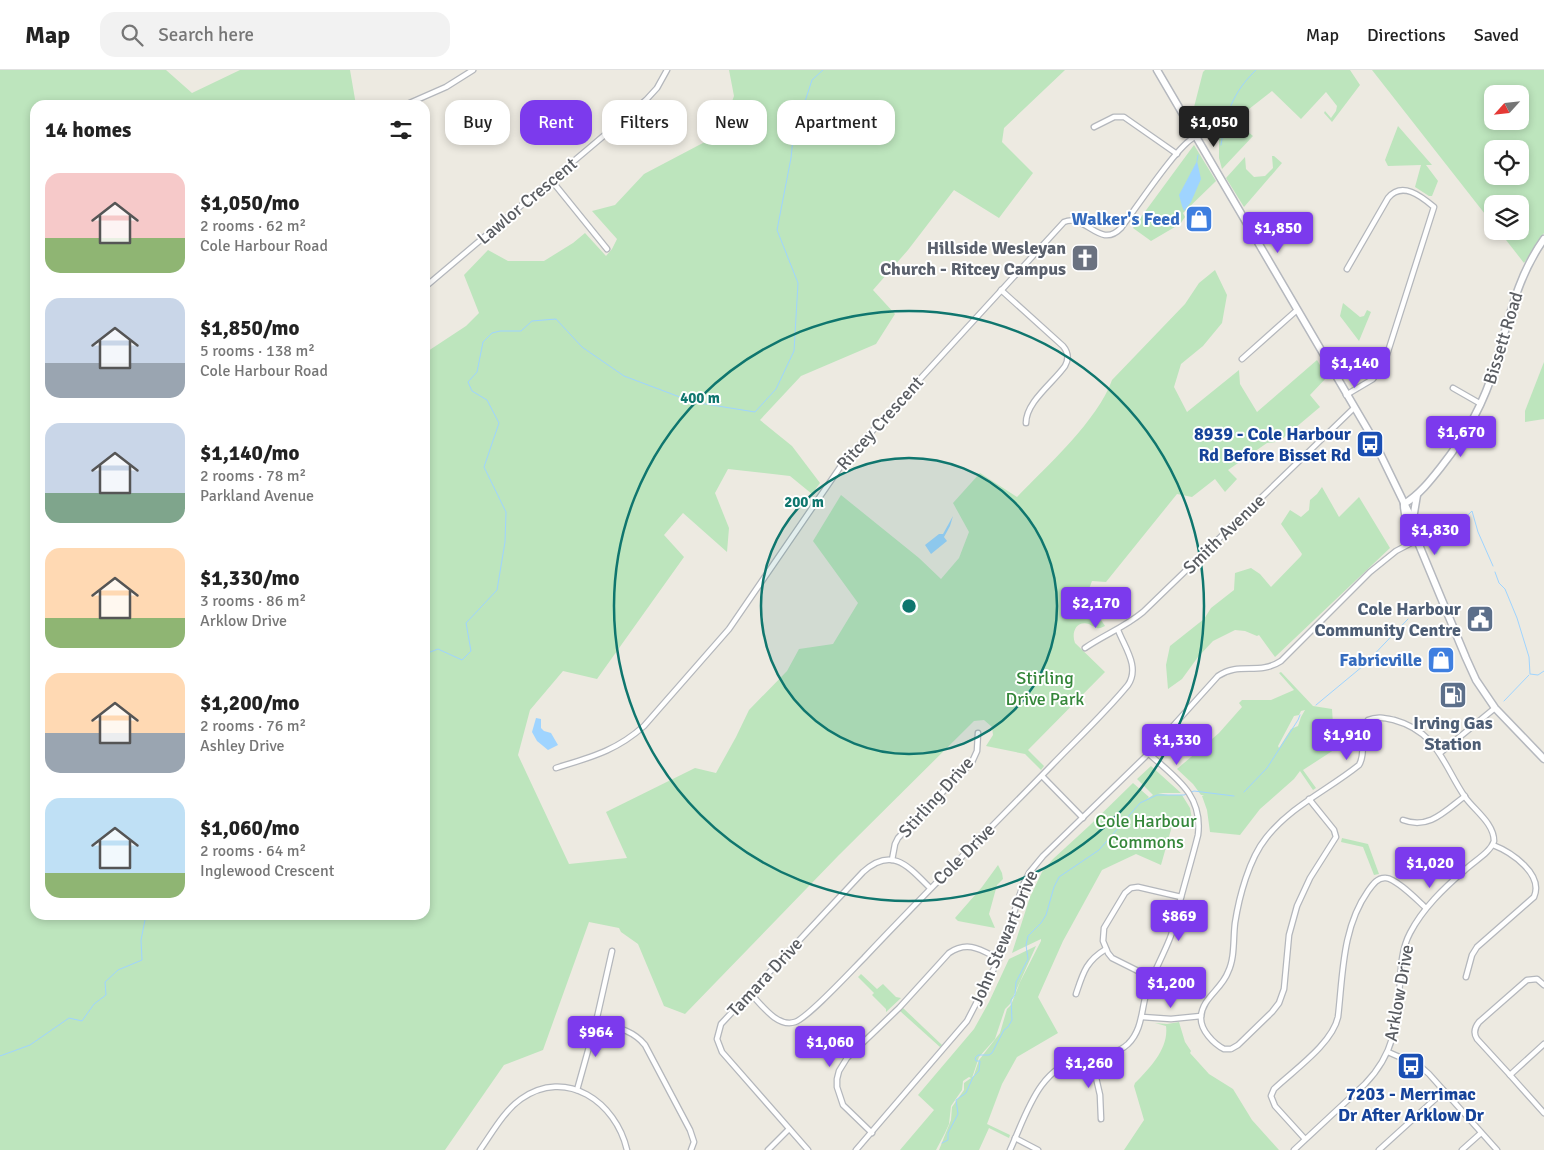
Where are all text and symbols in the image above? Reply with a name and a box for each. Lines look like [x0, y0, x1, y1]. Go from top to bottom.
search box [100, 12, 450, 57]
text: Map [25, 20, 70, 50]
icon: search [118, 21, 146, 49]
text: Search here [158, 23, 254, 47]
text: Map [1306, 24, 1339, 46]
text: Directions [1367, 24, 1446, 46]
text: Saved [1474, 24, 1519, 46]
north arrow [1484, 85, 1529, 130]
map controls [1484, 85, 1529, 240]
chip: Buy [445, 100, 510, 145]
chip: Rent [520, 100, 592, 145]
chip: Filters [602, 100, 687, 145]
chip: New [697, 100, 767, 145]
chip: Apartment [777, 100, 895, 145]
pin: $1,050 [1173, 106, 1255, 148]
text: $1,050 [1190, 112, 1238, 132]
icon: filters [387, 116, 415, 144]
text: 14 homes [45, 117, 131, 143]
button: locate [1484, 140, 1529, 185]
street label: Lawlor Crescent [473, 153, 581, 249]
text: $1,050/mo [200, 190, 299, 216]
icon: home [85, 193, 145, 253]
button: layers [1484, 195, 1529, 240]
shop icon: Walker's Feed [1184, 204, 1214, 234]
place label: Walker's Feed [1072, 208, 1180, 230]
pin: $1,850 [1237, 212, 1319, 254]
text: 2 rooms · 62 m² [200, 216, 306, 236]
text: $1,850 [1254, 218, 1302, 238]
text: Cole Harbour Road [200, 236, 328, 256]
place label: Hillside Wesleyan Church - Ritcey Campus [880, 237, 1066, 280]
church icon: Hillside Wesleyan Church - Ritcey Campus [1070, 243, 1100, 273]
street label: Bissett Road [1479, 289, 1527, 387]
text: $1,850/mo [200, 315, 299, 341]
icon: home [85, 318, 145, 378]
text: 5 rooms · 138 m² [200, 341, 315, 361]
pin: $1,140 [1314, 346, 1396, 389]
text: $1,140 [1331, 353, 1379, 373]
text: Cole Harbour Road [200, 361, 328, 381]
street label: Ritcey Crescent [832, 371, 928, 475]
text: 400 m [680, 389, 720, 407]
pin: $1,670 [1420, 416, 1502, 458]
text: $1,670 [1437, 422, 1485, 442]
place label: 8939 - Cole Harbour Rd Before Bisset Rd [1194, 423, 1352, 466]
bus stop icon: 8939 - Cole Harbour Rd Before Bisset Rd [1355, 429, 1385, 459]
text: $1,140/mo [200, 440, 299, 466]
icon: home [85, 443, 145, 503]
text: 2 rooms · 78 m² [200, 466, 306, 486]
text: Parkland Avenue [200, 486, 314, 506]
street label: Smith Avenue [1178, 489, 1270, 579]
text: 200 m [784, 493, 824, 511]
pin: $1,830 [1394, 514, 1476, 556]
text: $1,830 [1411, 520, 1459, 540]
text: $1,330/mo [200, 565, 299, 591]
icon: home [85, 568, 145, 628]
pin: $2,170 [1055, 586, 1137, 629]
text: 3 rooms · 86 m² [200, 591, 306, 611]
text: $2,170 [1072, 593, 1120, 613]
centre of rings [900, 597, 918, 615]
place label: Cole Harbour Community Centre [1315, 598, 1462, 641]
public building icon: Cole Harbour Community Centre [1465, 604, 1495, 634]
text: Arklow Drive [200, 611, 287, 631]
shop icon: Fabricville [1426, 645, 1456, 675]
place label: Fabricville [1339, 649, 1422, 671]
park label: Stirling Drive Park [1006, 667, 1084, 710]
fuel station icon: Irving Gas Station [1438, 680, 1468, 710]
text: $1,200/mo [200, 690, 299, 716]
icon: home [85, 693, 145, 753]
place label: Irving Gas Station [1413, 712, 1493, 755]
text: 2 rooms · 76 m² [200, 716, 306, 736]
pin: $1,910 [1306, 718, 1388, 761]
pin: $1,330 [1136, 724, 1218, 766]
text: $1,910 [1323, 725, 1371, 745]
text: $1,330 [1153, 730, 1201, 750]
text: Ashley Drive [200, 736, 285, 756]
street label: Stirling Drive [894, 752, 978, 842]
park label: Cole Harbour Commons [1095, 810, 1197, 853]
text: $1,060/mo [200, 815, 299, 841]
icon: home [85, 818, 145, 878]
street label: Cole Drive [928, 818, 1000, 890]
text: 2 rooms · 64 m² [200, 841, 306, 861]
pin: $1,020 [1389, 846, 1471, 889]
text: $1,020 [1406, 853, 1454, 873]
text: Inglewood Crescent [200, 861, 334, 881]
street label: John Stewart Drive [965, 867, 1043, 1009]
pin: $869 [1149, 900, 1209, 942]
text: $869 [1162, 906, 1196, 926]
street label: Tamara Drive [723, 933, 807, 1021]
street label: Arklow Drive [1380, 943, 1418, 1043]
pin: $1,200 [1130, 966, 1212, 1009]
text: $1,200 [1147, 973, 1195, 993]
pin: $964 [566, 1016, 626, 1058]
text: $964 [579, 1022, 613, 1042]
pin: $1,060 [789, 1026, 871, 1068]
text: $1,060 [806, 1032, 854, 1052]
pin: $1,260 [1048, 1046, 1130, 1089]
bus stop icon: 7203 - Merrimac Dr After Arklow Dr [1396, 1051, 1426, 1081]
text: $1,260 [1065, 1053, 1113, 1073]
place label: 7203 - Merrimac Dr After Arklow Dr [1338, 1083, 1485, 1126]

